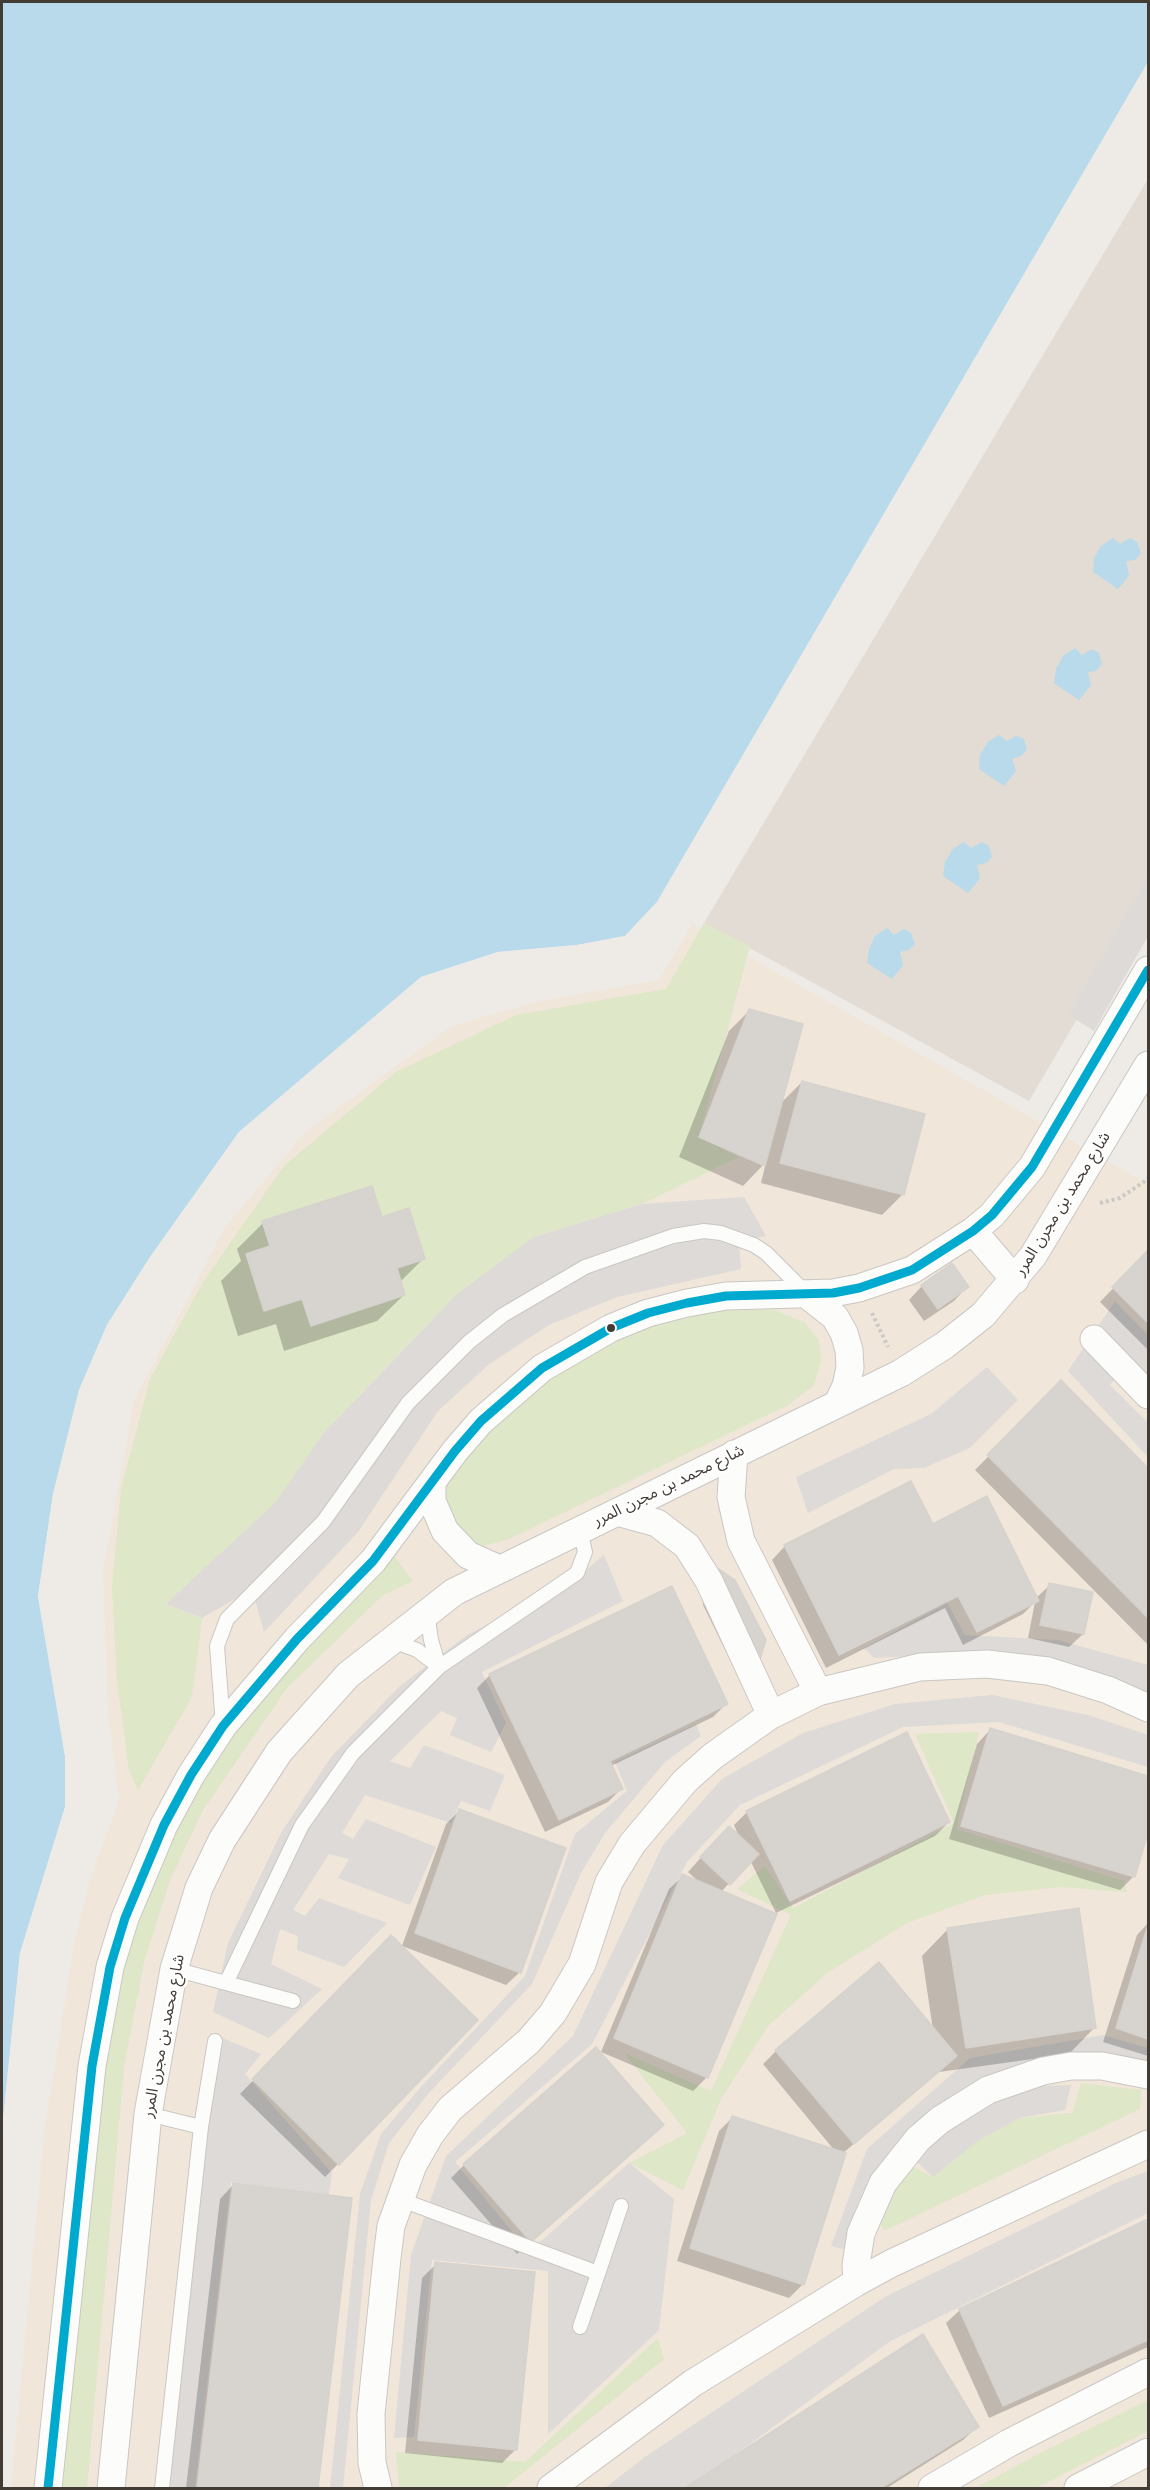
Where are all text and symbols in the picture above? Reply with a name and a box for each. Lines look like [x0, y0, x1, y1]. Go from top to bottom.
street label: شارع محمد بن مجرن المرر [1011, 1129, 1115, 1279]
unlabelled marker [605, 1322, 617, 1334]
street label: شارع محمد بن مجرن المرر [590, 1441, 748, 1531]
street label: شارع محمد بن مجرن المرر [139, 1953, 189, 2119]

